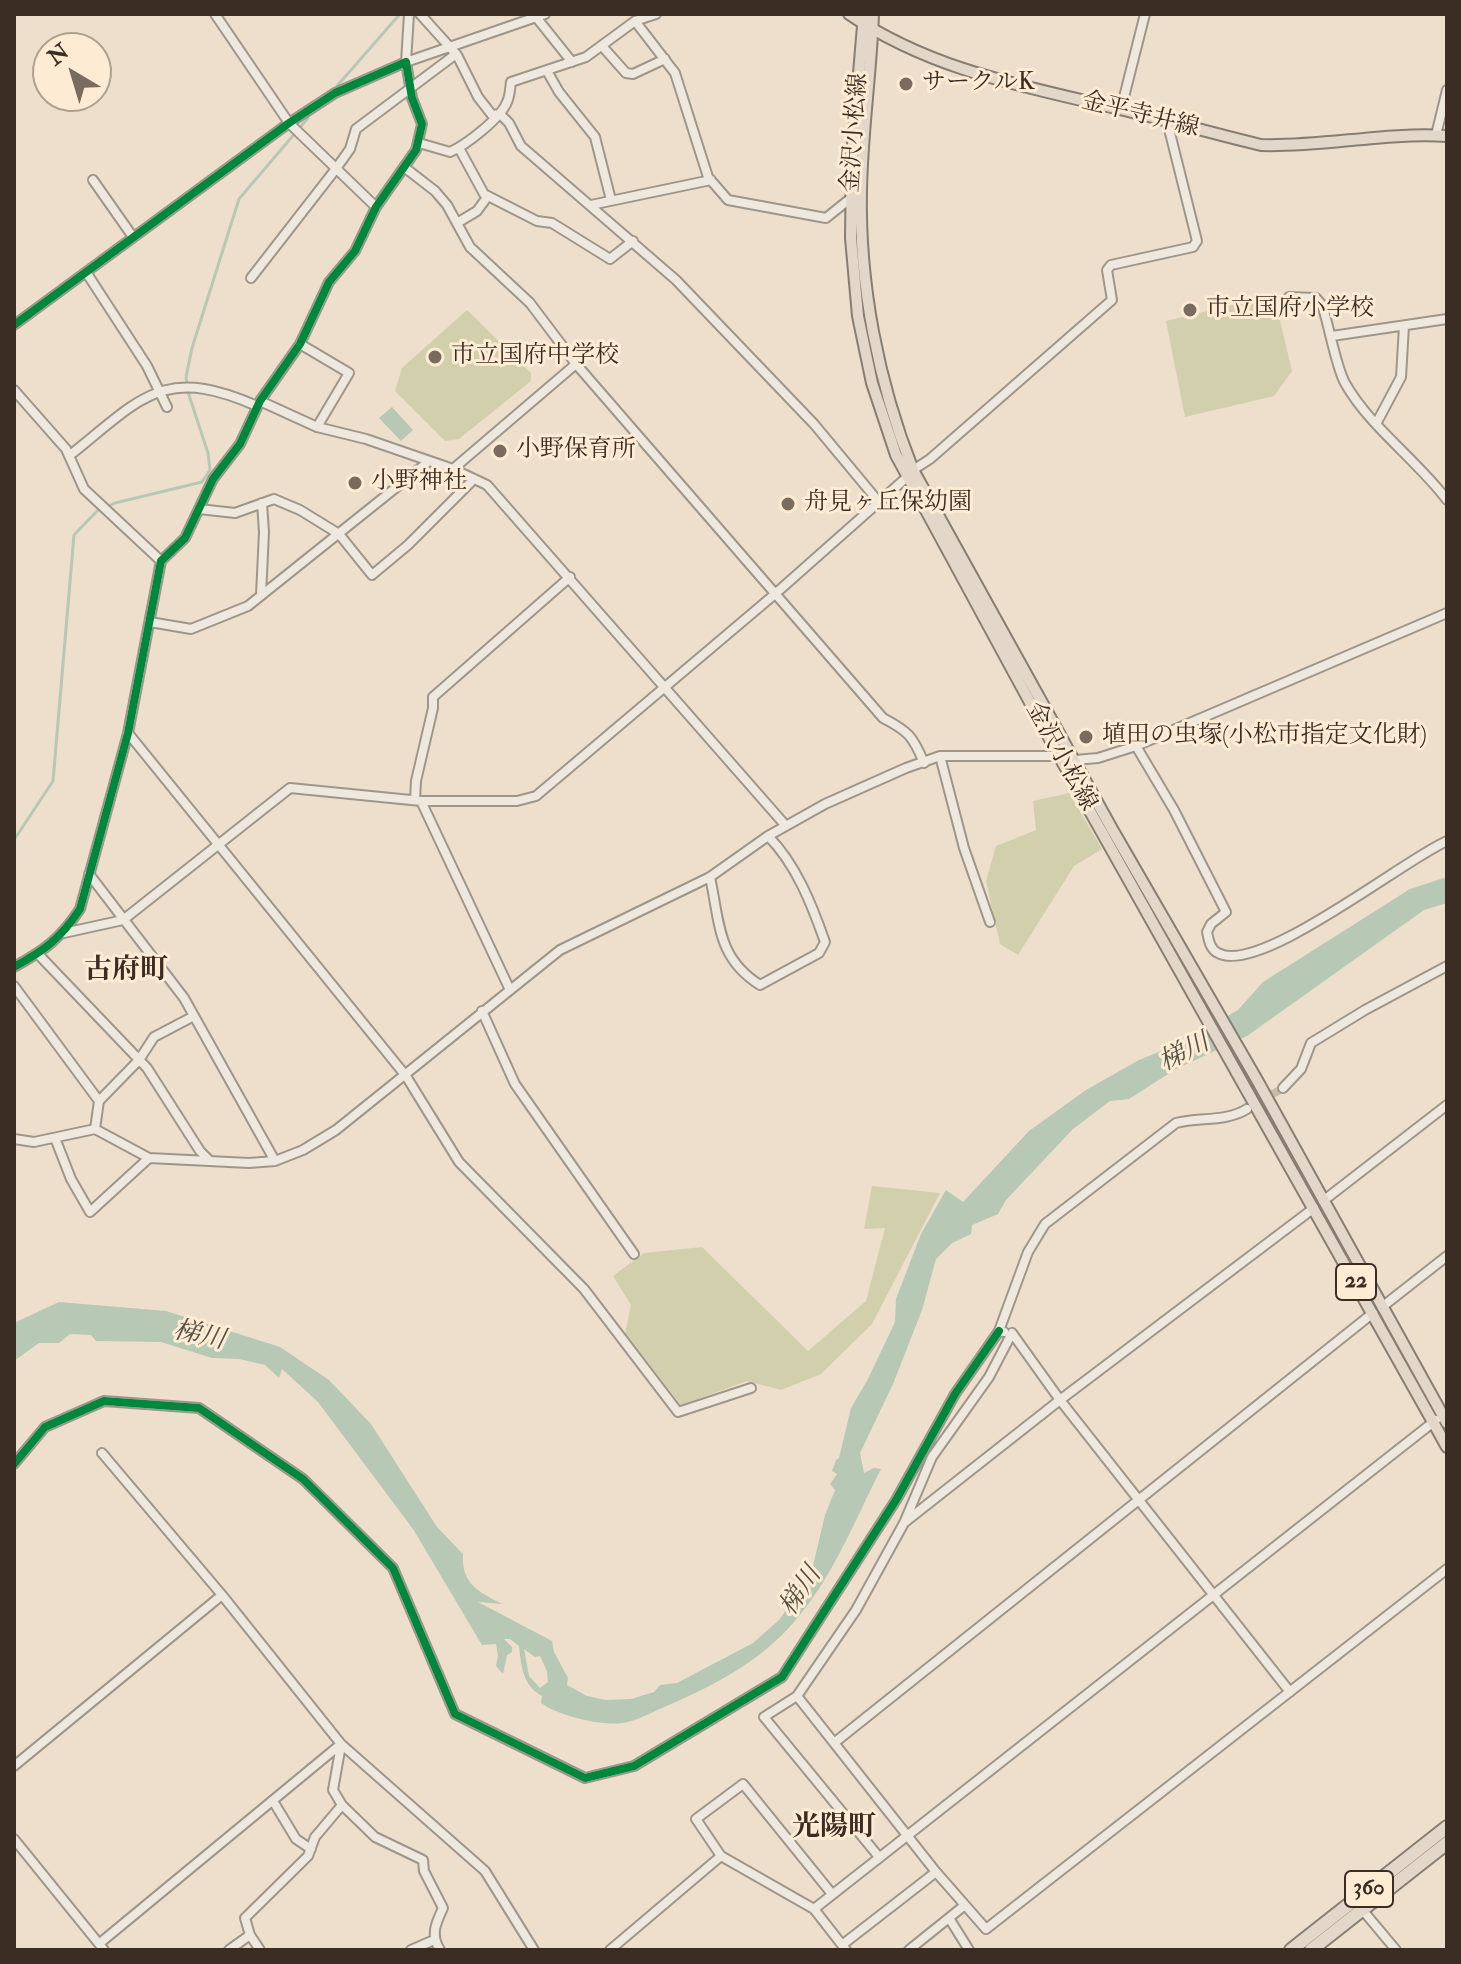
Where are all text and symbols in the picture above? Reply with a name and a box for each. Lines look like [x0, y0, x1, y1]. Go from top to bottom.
north arrow [32, 32, 112, 112]
text: N [42, 38, 75, 72]
place label: サークルK [922, 70, 1035, 98]
street label: 金沢小松線 [837, 72, 875, 194]
marker: サークルK [897, 75, 915, 93]
street label: 金平寺井線 [1078, 88, 1202, 144]
place label: 市立国府小学校 [1206, 296, 1374, 324]
marker: 市立国府小学校 [1181, 301, 1199, 319]
place label: 市立国府中学校 [451, 343, 619, 371]
marker: 市立国府中学校 [426, 348, 444, 366]
place label: 小野保育所 [516, 437, 636, 465]
marker: 小野保育所 [491, 442, 509, 460]
place label: 小野神社 [371, 469, 467, 497]
marker: 小野神社 [346, 474, 364, 492]
place label: 舟見ヶ丘保幼園 [804, 490, 972, 518]
marker: 舟見ヶ丘保幼園 [779, 495, 797, 513]
street label: 金沢小松線 [1018, 698, 1102, 816]
place label: 埴田の虫塚(小松市指定文化財) [1102, 723, 1427, 751]
marker: 埴田の虫塚(小松市指定文化財) [1077, 728, 1095, 746]
district label: 古府町 [84, 955, 168, 989]
water label: 梯川 [1155, 1028, 1215, 1080]
road number: 22 [1336, 1264, 1376, 1300]
water label: 梯川 [170, 1316, 228, 1358]
water label: 梯川 [775, 1562, 829, 1622]
district label: 光陽町 [792, 1812, 876, 1846]
road number: 360 [1345, 1871, 1393, 1907]

